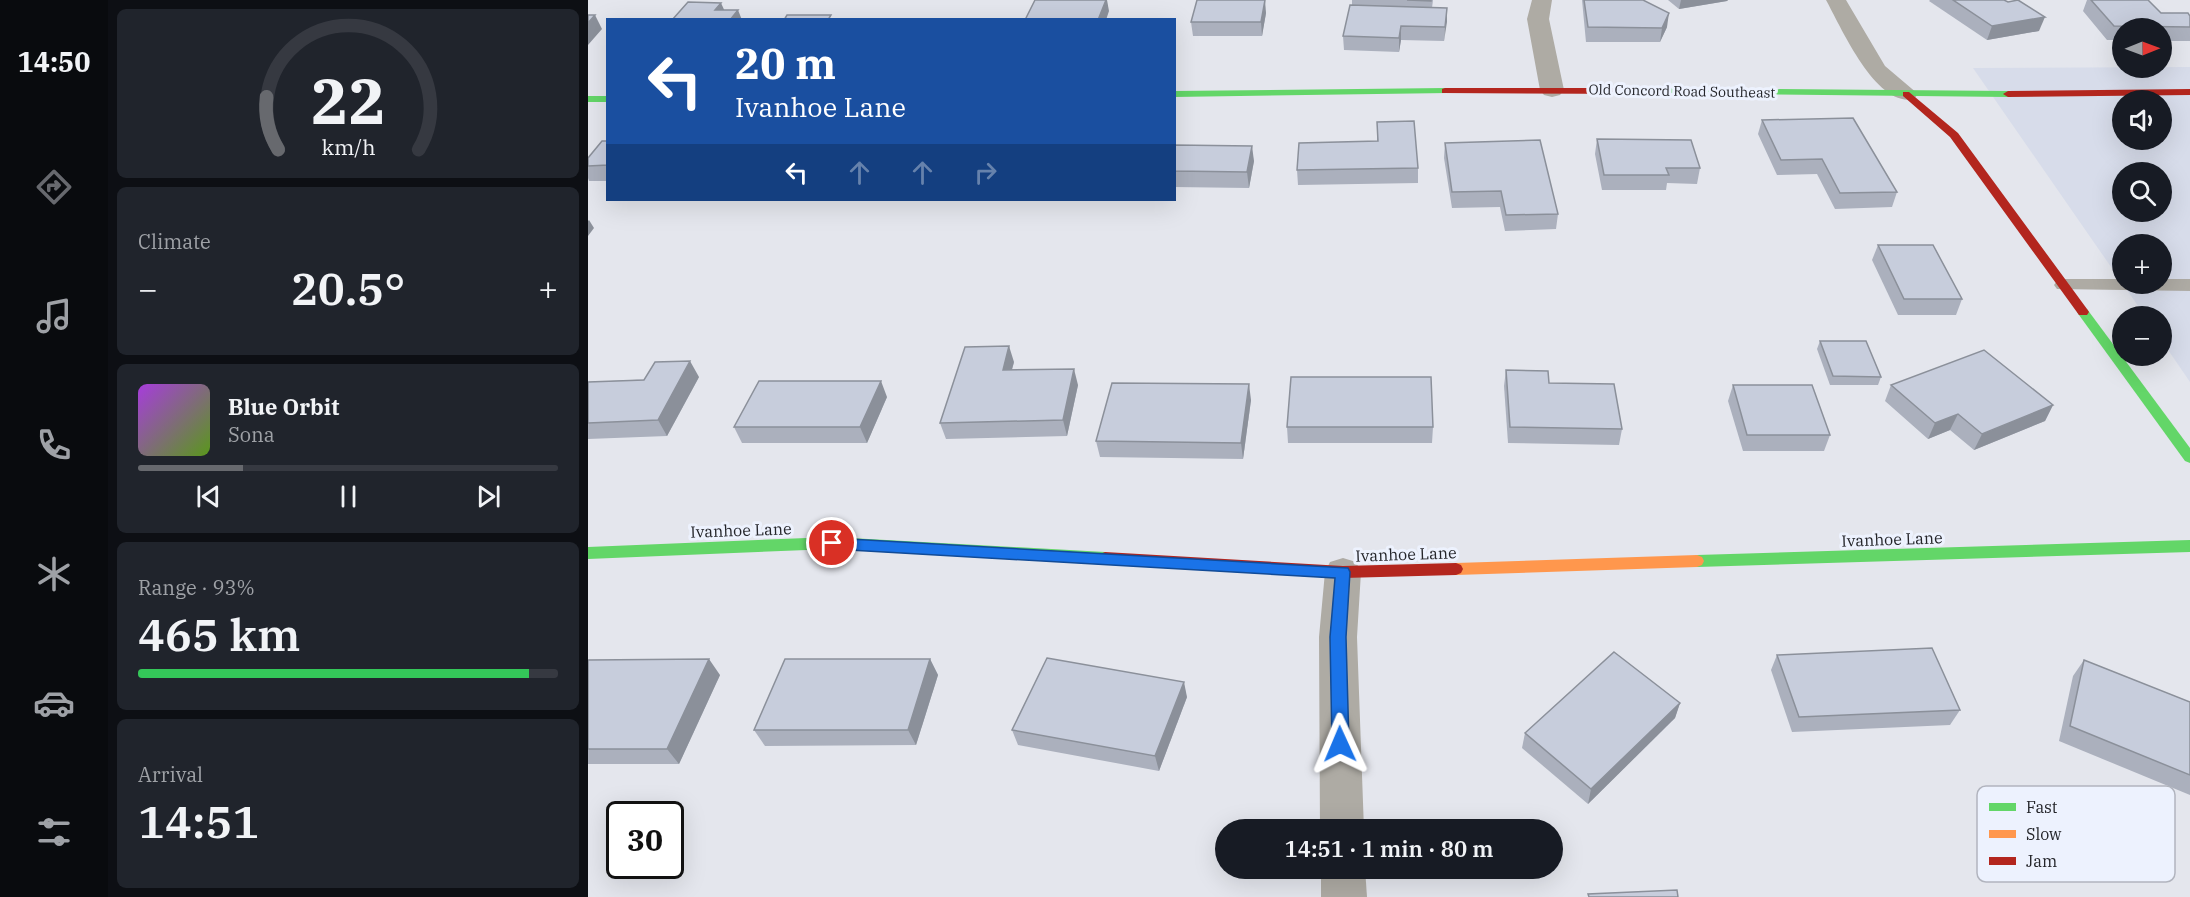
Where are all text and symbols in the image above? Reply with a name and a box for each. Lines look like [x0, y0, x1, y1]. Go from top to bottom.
north arrow [2112, 18, 2172, 78]
map controls [2112, 18, 2172, 366]
text: 20 m [735, 36, 836, 91]
icon: left [636, 42, 714, 120]
text: 14:50 [18, 44, 90, 79]
text: 22 [311, 60, 385, 141]
street label: Old Concord Road Southeast [1588, 80, 1776, 102]
text: Ivanhoe Lane [735, 89, 906, 124]
button: sound [2112, 90, 2172, 150]
text: km/h [321, 134, 375, 162]
icon: left [780, 156, 813, 189]
icon: ahead [843, 156, 876, 189]
icon: ahead [906, 156, 939, 189]
icon: right [969, 156, 1002, 189]
button: search [2112, 162, 2172, 222]
icon: directions [33, 166, 75, 208]
text: Climate [138, 228, 211, 255]
button: + [2112, 234, 2172, 294]
text: 20.5° [291, 259, 405, 317]
text: − [138, 267, 158, 310]
text: + [538, 267, 558, 310]
icon: music [33, 295, 75, 337]
button: − [2112, 306, 2172, 366]
text: Blue Orbit [228, 392, 339, 421]
text: Sona [228, 421, 275, 448]
icon: phone [33, 424, 75, 466]
icon: previous [192, 480, 225, 513]
icon: pause [332, 480, 365, 513]
icon: next [472, 480, 505, 513]
pin [806, 517, 857, 568]
street label: Ivanhoe Lane [690, 518, 792, 542]
icon: arrive [815, 526, 848, 559]
street label: Ivanhoe Lane [1841, 527, 1943, 551]
street label: Ivanhoe Lane [1355, 542, 1457, 566]
icon: climate [33, 553, 75, 595]
text: Range · 93% [138, 574, 255, 601]
text: 465 km [138, 605, 300, 663]
icon: car [33, 682, 75, 724]
position arrow [1308, 712, 1372, 776]
text: Arrival [138, 761, 203, 788]
legend [1977, 786, 2175, 882]
text: 14:51 [138, 792, 259, 850]
text: Fast [2026, 797, 2058, 817]
speed limit sign: 30 [606, 801, 684, 879]
icon: filters [33, 811, 75, 853]
text: Slow [2026, 824, 2062, 844]
text: 14:51 · 1 min · 80 m [1285, 834, 1493, 863]
text: Jam [2026, 851, 2057, 871]

